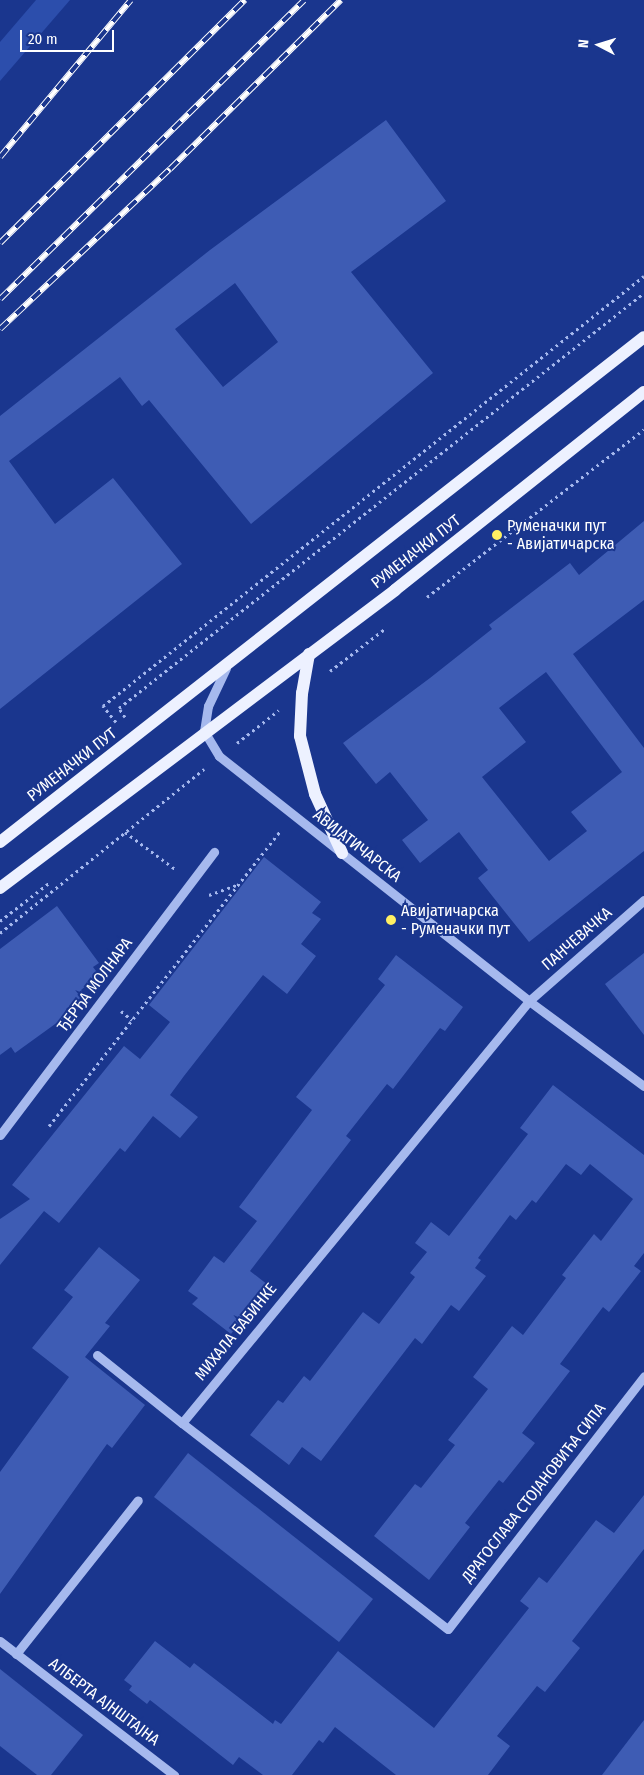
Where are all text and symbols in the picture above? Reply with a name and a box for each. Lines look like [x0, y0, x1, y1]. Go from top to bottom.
scale bar [22, 20, 116, 52]
north arrow [574, 20, 624, 70]
text: 20 m [28, 30, 58, 48]
text: N [575, 39, 592, 49]
street label: РУМЕНАЧКИ ПУТ [368, 511, 464, 593]
place label: Руменачки пут - Авијатичарска [507, 516, 615, 554]
marker: Руменачки пут - Авијатичарска [491, 529, 503, 541]
street label: РУМЕНАЧКИ ПУТ [24, 724, 120, 806]
street label: АВИЈАТИЧАРСКА [309, 806, 405, 886]
place label: Авијатичарска - Руменачки пут [401, 901, 510, 939]
street label: ПАНЧЕВАЧКА [538, 903, 616, 975]
marker: Авијатичарска - Руменачки пут [385, 914, 397, 926]
street label: ЂЕРЂА МОЛНАРА [53, 934, 137, 1036]
street label: МИХАЛА БАБИНКЕ [191, 1280, 281, 1384]
street label: ДРАГОСЛАВА СТОЈАНОВИЋА СИПА [458, 1400, 610, 1586]
street label: АЛБЕРТА АЈНШТАЈНА [45, 1654, 163, 1750]

